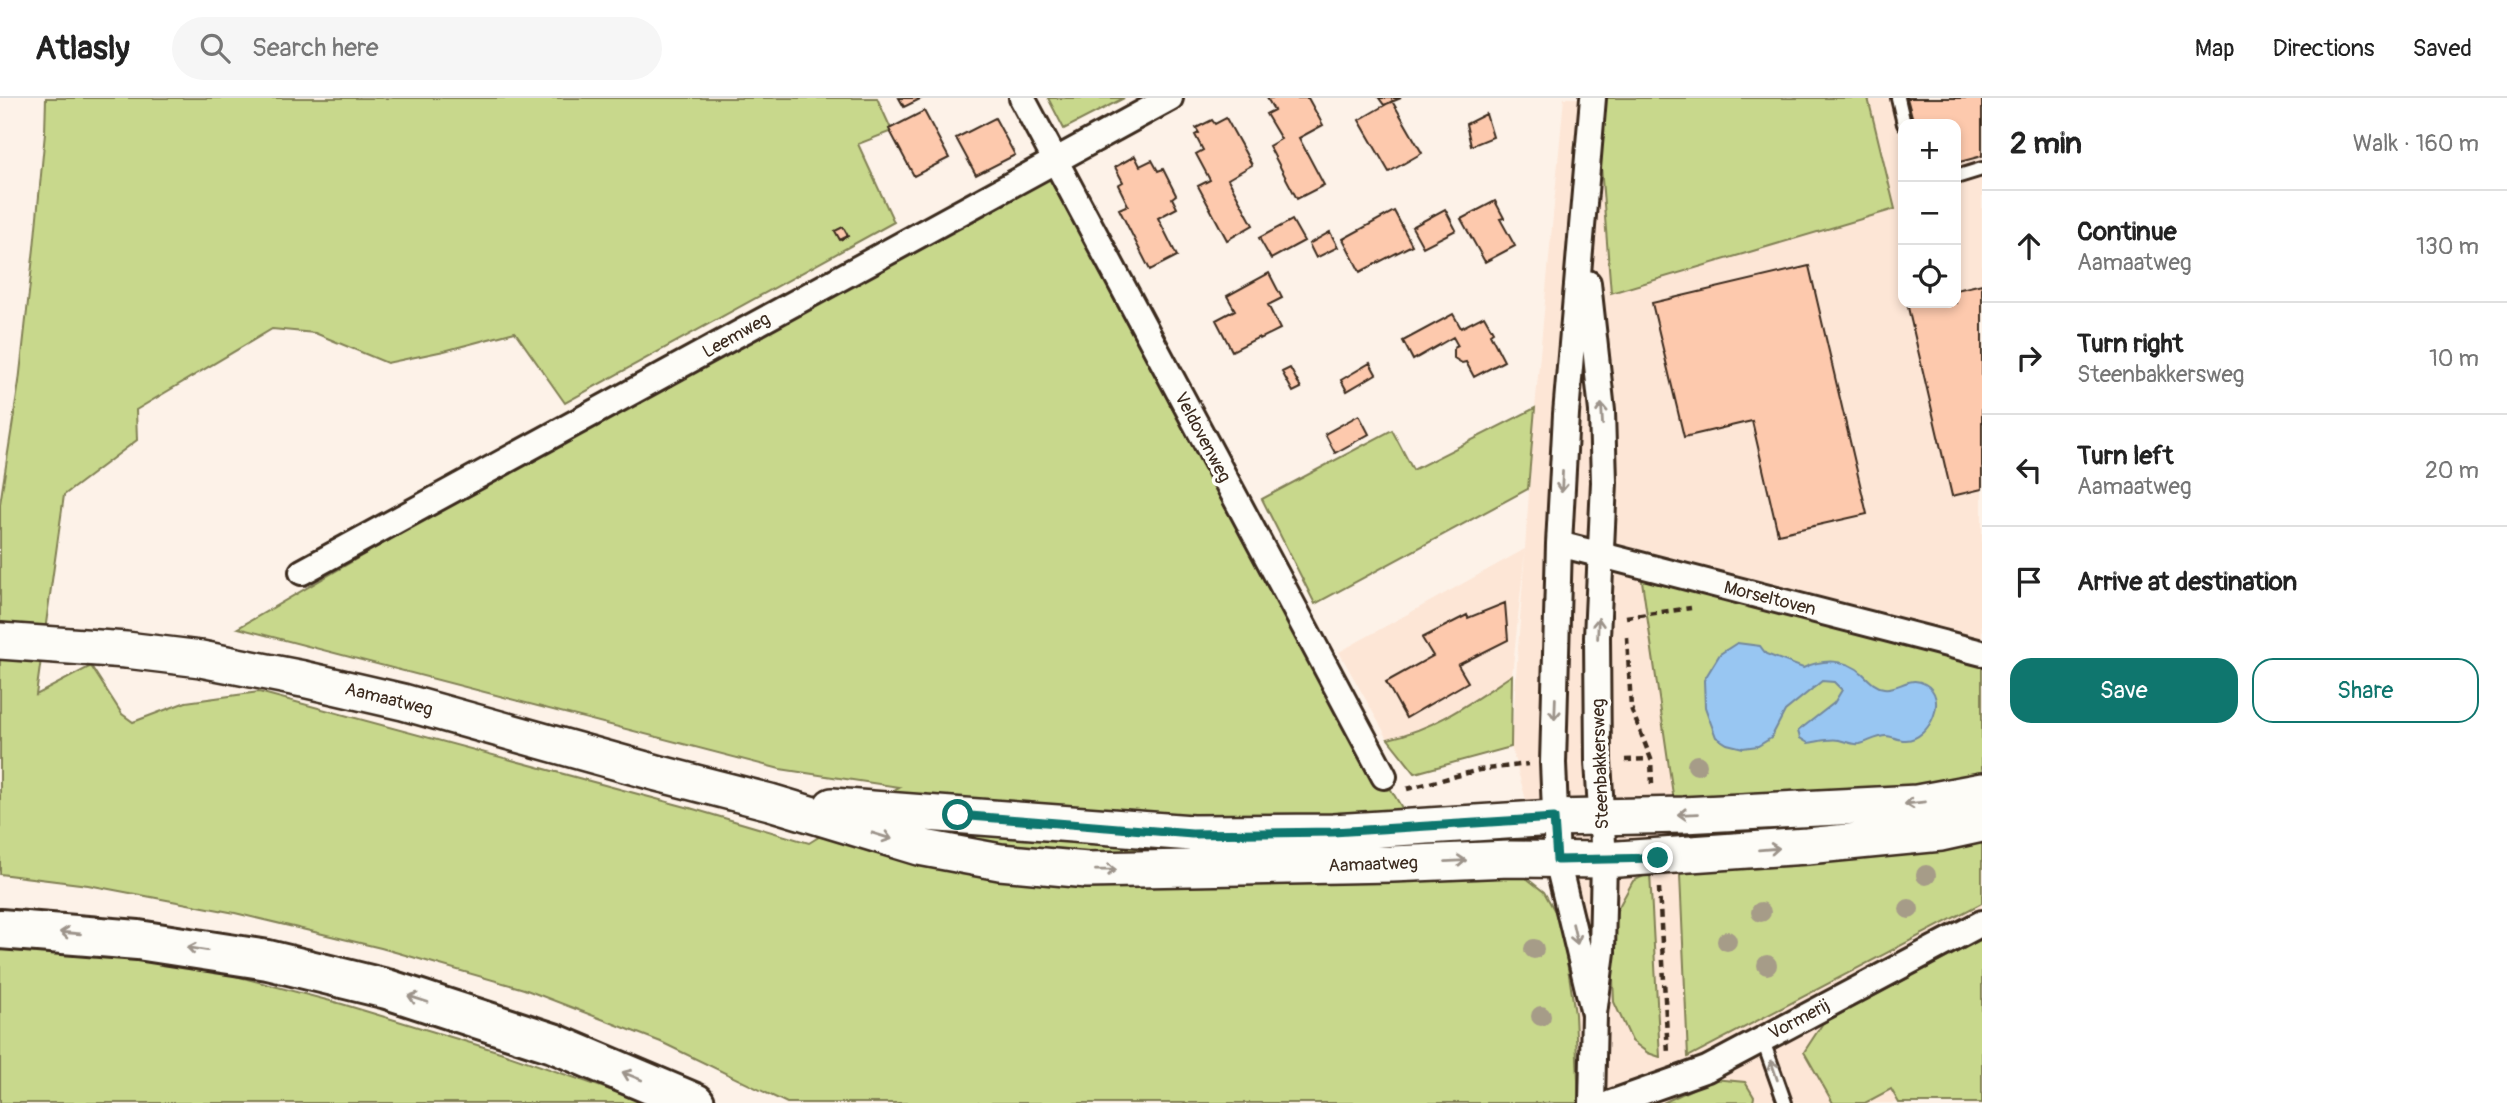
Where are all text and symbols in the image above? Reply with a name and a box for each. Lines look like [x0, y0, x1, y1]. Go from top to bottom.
search box [172, 17, 662, 80]
text: Atlasly [35, 28, 130, 69]
icon: search [196, 29, 234, 67]
text: Search here [252, 32, 379, 64]
text: Map [2195, 34, 2235, 63]
text: Directions [2273, 34, 2374, 63]
text: Saved [2412, 34, 2472, 63]
map controls [1898, 119, 1961, 308]
button: + [1898, 119, 1961, 182]
text: 2 min [2010, 125, 2082, 162]
text: Walk · 160 m [2353, 129, 2479, 158]
button: − [1898, 182, 1961, 245]
text: Continue [2077, 216, 2177, 248]
icon: ahead [2010, 227, 2048, 265]
text: 130 m [2416, 232, 2479, 261]
button: locate [1898, 245, 1961, 308]
text: Aamaatweg [2077, 248, 2191, 277]
street label: Leemweg [698, 307, 774, 363]
text: Turn right [2077, 328, 2183, 360]
icon: right [2010, 339, 2048, 377]
text: 10 m [2429, 344, 2479, 373]
text: Steenbakkersweg [2077, 360, 2244, 389]
street label: Veldovenweg [1169, 388, 1236, 486]
one-way arrow [1595, 403, 1608, 426]
text: Turn left [2077, 440, 2173, 472]
icon: left [2010, 451, 2048, 489]
text: 20 m [2425, 456, 2479, 485]
one-way arrow [1556, 470, 1569, 493]
text: Aamaatweg [2077, 472, 2191, 501]
icon: arrive [2010, 563, 2048, 601]
text: Arrive at destination [2077, 566, 2297, 598]
street label: Morseltoven [1722, 576, 1818, 621]
one-way arrow [1591, 616, 1604, 639]
button: Save [2010, 658, 2238, 723]
button: Share [2252, 658, 2479, 723]
street label: Aamaatweg [343, 677, 435, 721]
one-way arrow [1548, 697, 1561, 720]
street label: Steenbakkersweg [1587, 698, 1614, 830]
one-way arrow [1904, 797, 1927, 810]
route start [942, 799, 973, 830]
one-way arrow [1676, 808, 1699, 821]
one-way arrow [870, 830, 892, 843]
route end [1642, 842, 1673, 873]
one-way arrow [1758, 842, 1780, 855]
street label: Aamaatweg [1328, 851, 1418, 878]
one-way arrow [1444, 855, 1467, 868]
one-way arrow [1094, 863, 1117, 876]
one-way arrow [1568, 922, 1582, 945]
one-way arrow [59, 926, 82, 939]
one-way arrow [186, 942, 209, 955]
one-way arrow [408, 992, 430, 1005]
street label: Vormerij [1765, 994, 1834, 1045]
one-way arrow [1767, 1060, 1779, 1082]
one-way arrow [622, 1068, 644, 1081]

